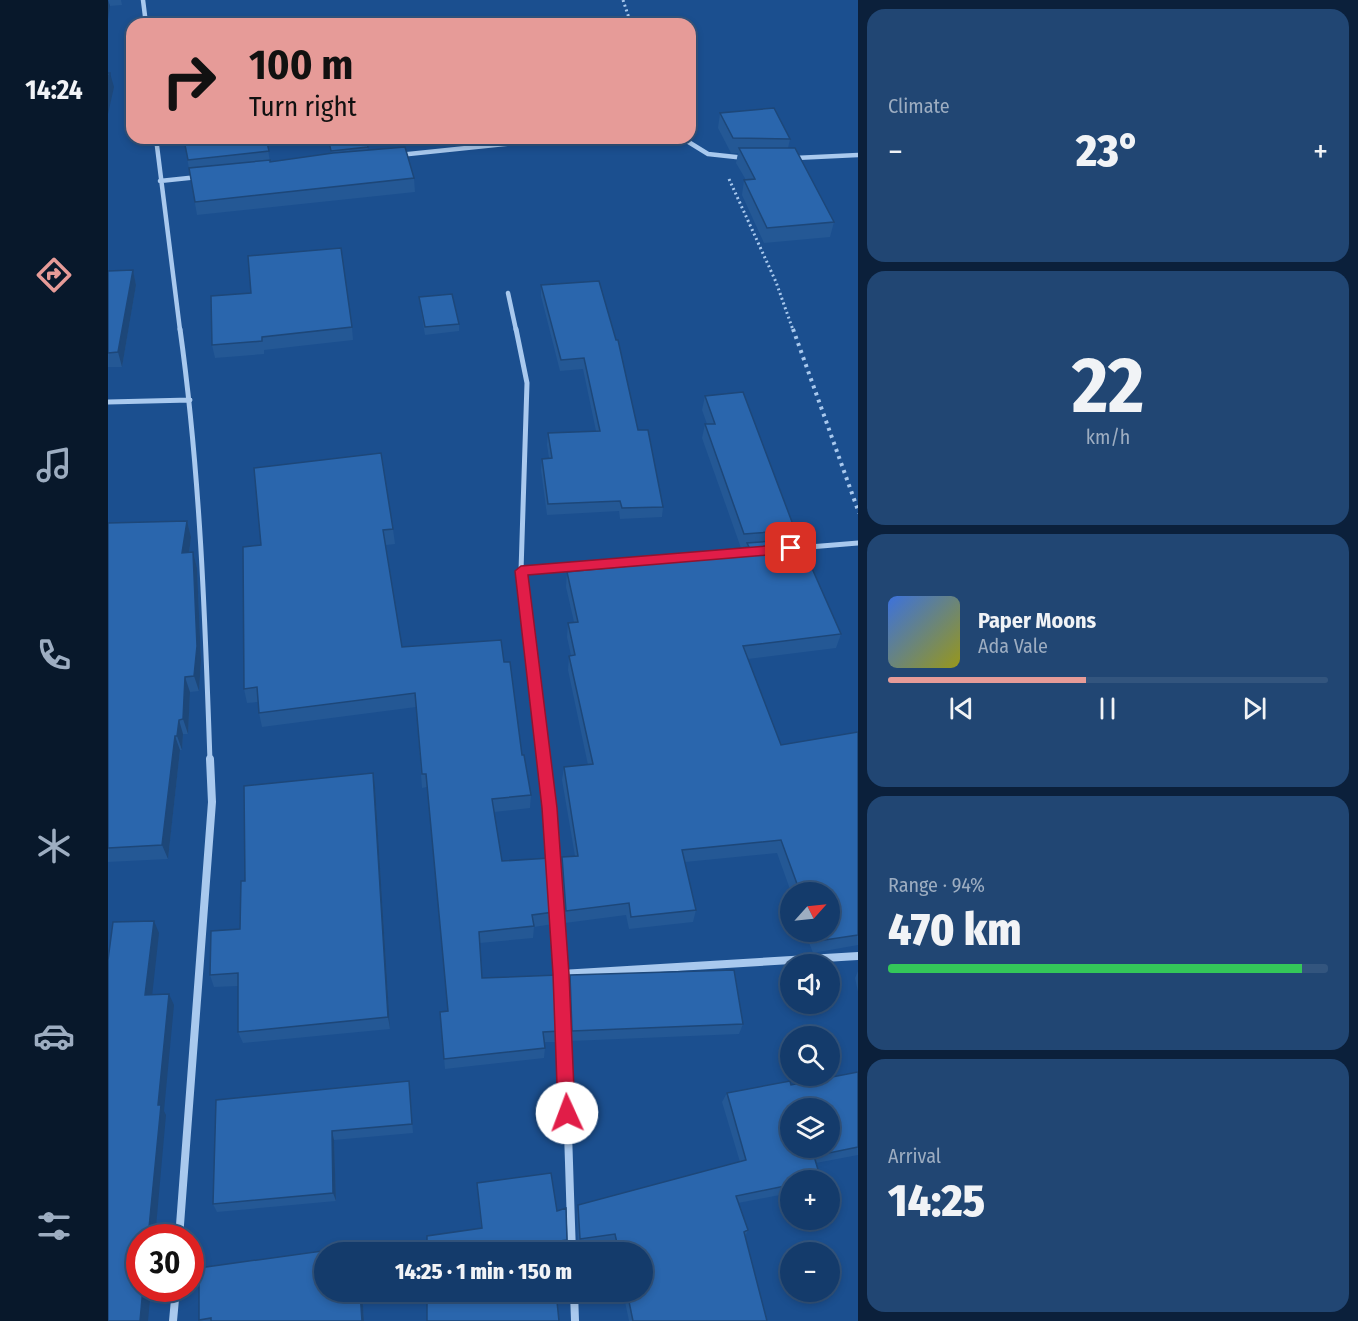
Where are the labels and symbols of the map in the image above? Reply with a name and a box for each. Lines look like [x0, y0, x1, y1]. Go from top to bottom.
pin [765, 522, 816, 573]
north arrow [780, 882, 840, 942]
position arrow [535, 1081, 599, 1145]
speed limit sign: 30 [126, 1224, 204, 1302]

